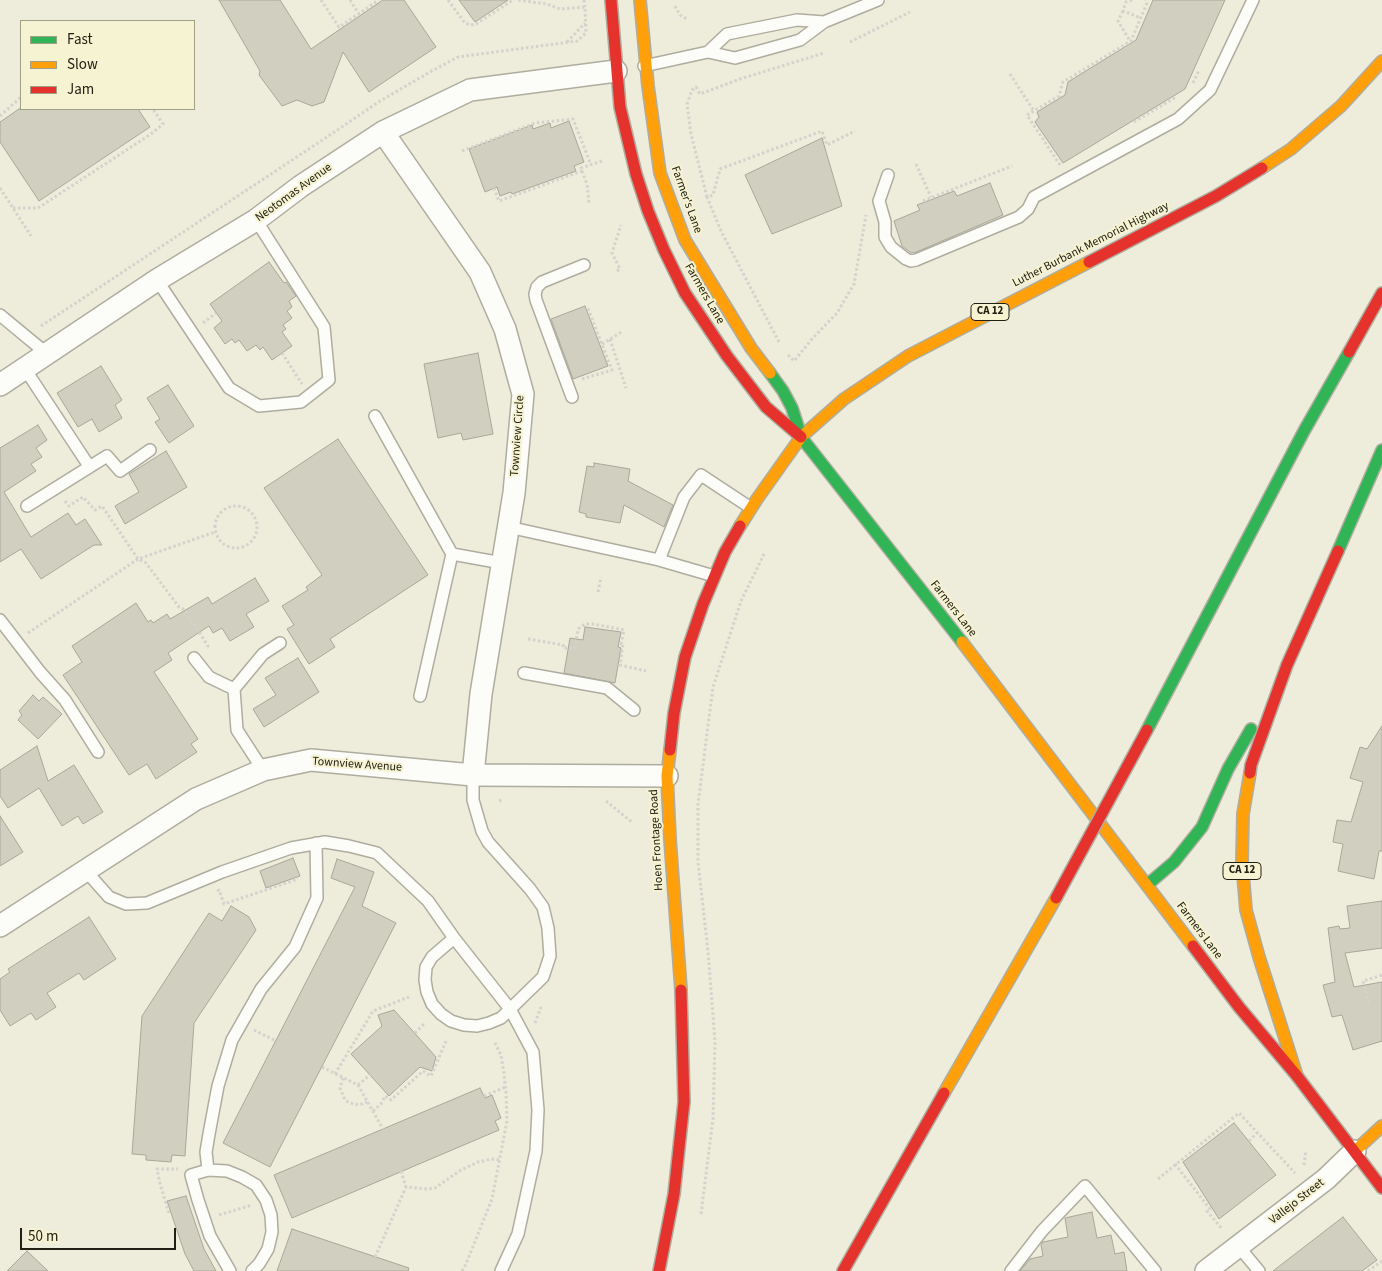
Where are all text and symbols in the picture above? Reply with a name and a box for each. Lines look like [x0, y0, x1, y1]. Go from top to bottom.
legend [20, 20, 195, 110]
text: Fast [67, 29, 93, 50]
text: Slow [67, 54, 98, 75]
text: Jam [67, 79, 94, 100]
street label: Neotomas Avenue [253, 160, 335, 226]
street label: Farmer's Lane [667, 164, 705, 236]
street label: Luther Burbank Memorial Highway [1010, 199, 1172, 291]
street label: Farmers Lane [681, 261, 727, 327]
road number: CA 12 [971, 304, 1009, 320]
street label: Townview Circle [508, 395, 528, 477]
street label: Farmers Lane [927, 578, 979, 640]
street label: Townview Avenue [312, 755, 402, 775]
street label: Hoen Frontage Road [647, 789, 667, 891]
road number: CA 12 [1223, 862, 1261, 879]
street label: Farmers Lane [1173, 900, 1225, 962]
street label: Vallejo Street [1267, 1176, 1327, 1228]
scale bar [22, 1218, 179, 1250]
text: 50 m [28, 1226, 58, 1247]

